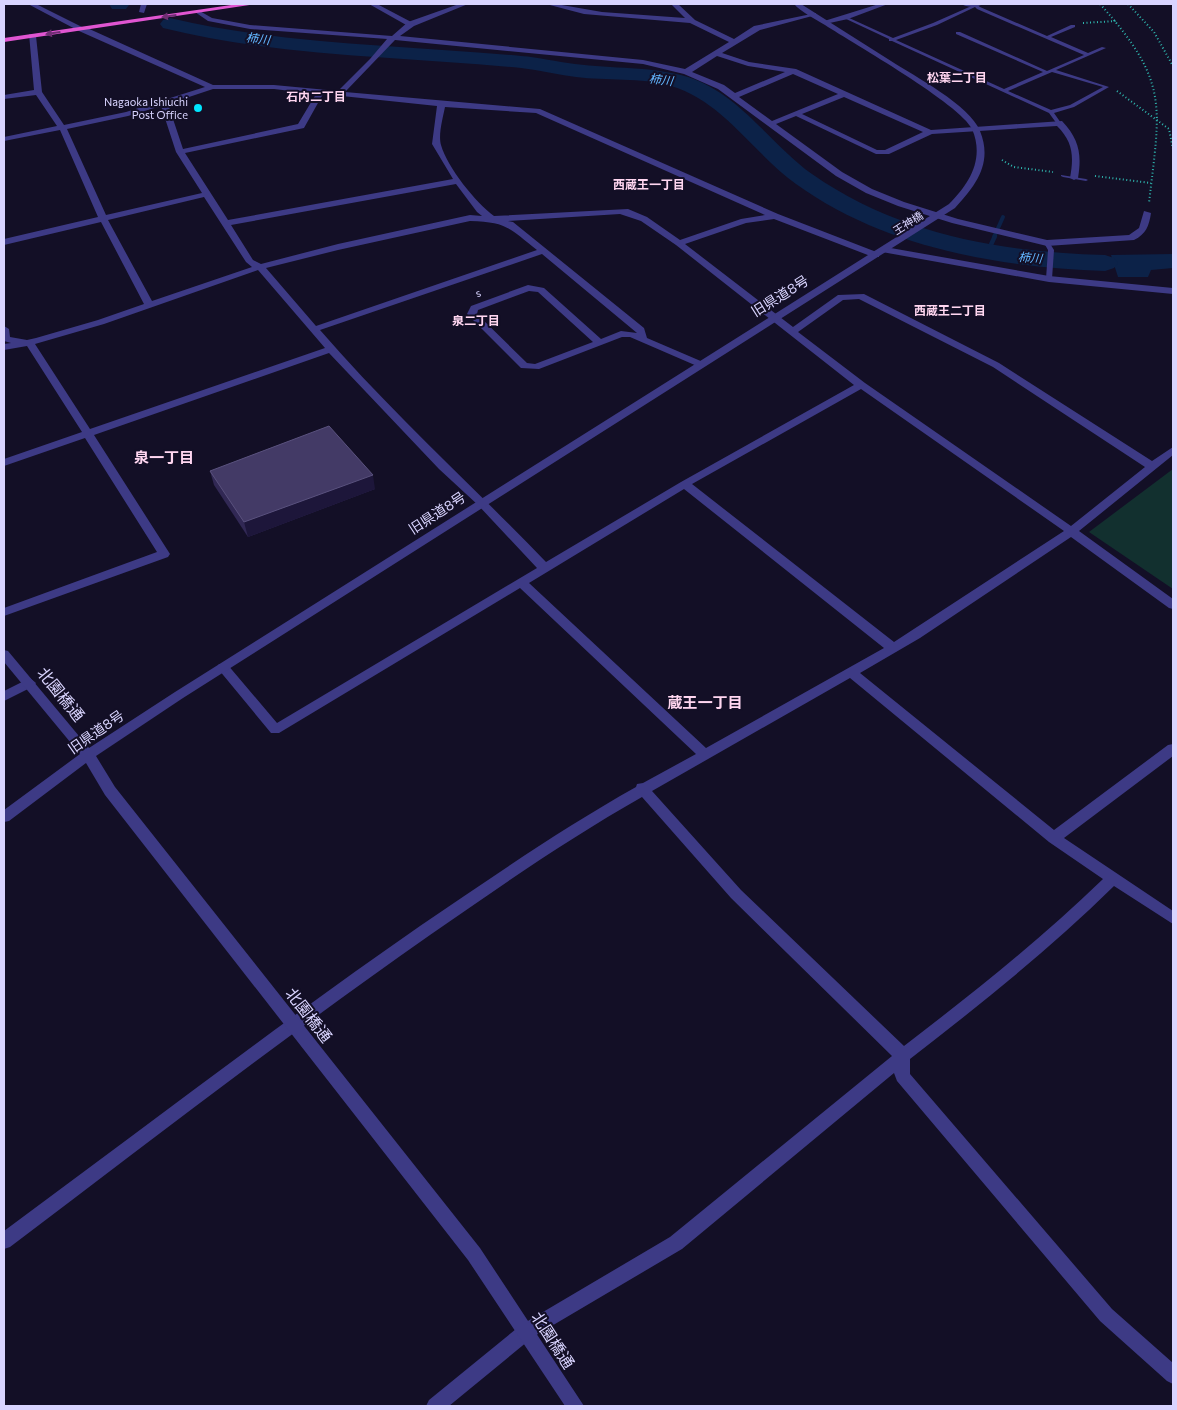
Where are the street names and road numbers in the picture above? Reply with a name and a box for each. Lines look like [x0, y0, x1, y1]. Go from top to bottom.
street label: 王神橋 [890, 208, 925, 237]
street label: 旧県道8号 [748, 271, 812, 320]
street label: s [473, 286, 482, 299]
street label: 旧県道8号 [405, 488, 468, 537]
street label: 北園橋通 [34, 663, 89, 725]
street label: 旧県道8号 [64, 706, 127, 757]
street label: 北園橋通 [282, 984, 337, 1046]
street label: 北園橋通 [528, 1308, 579, 1372]

